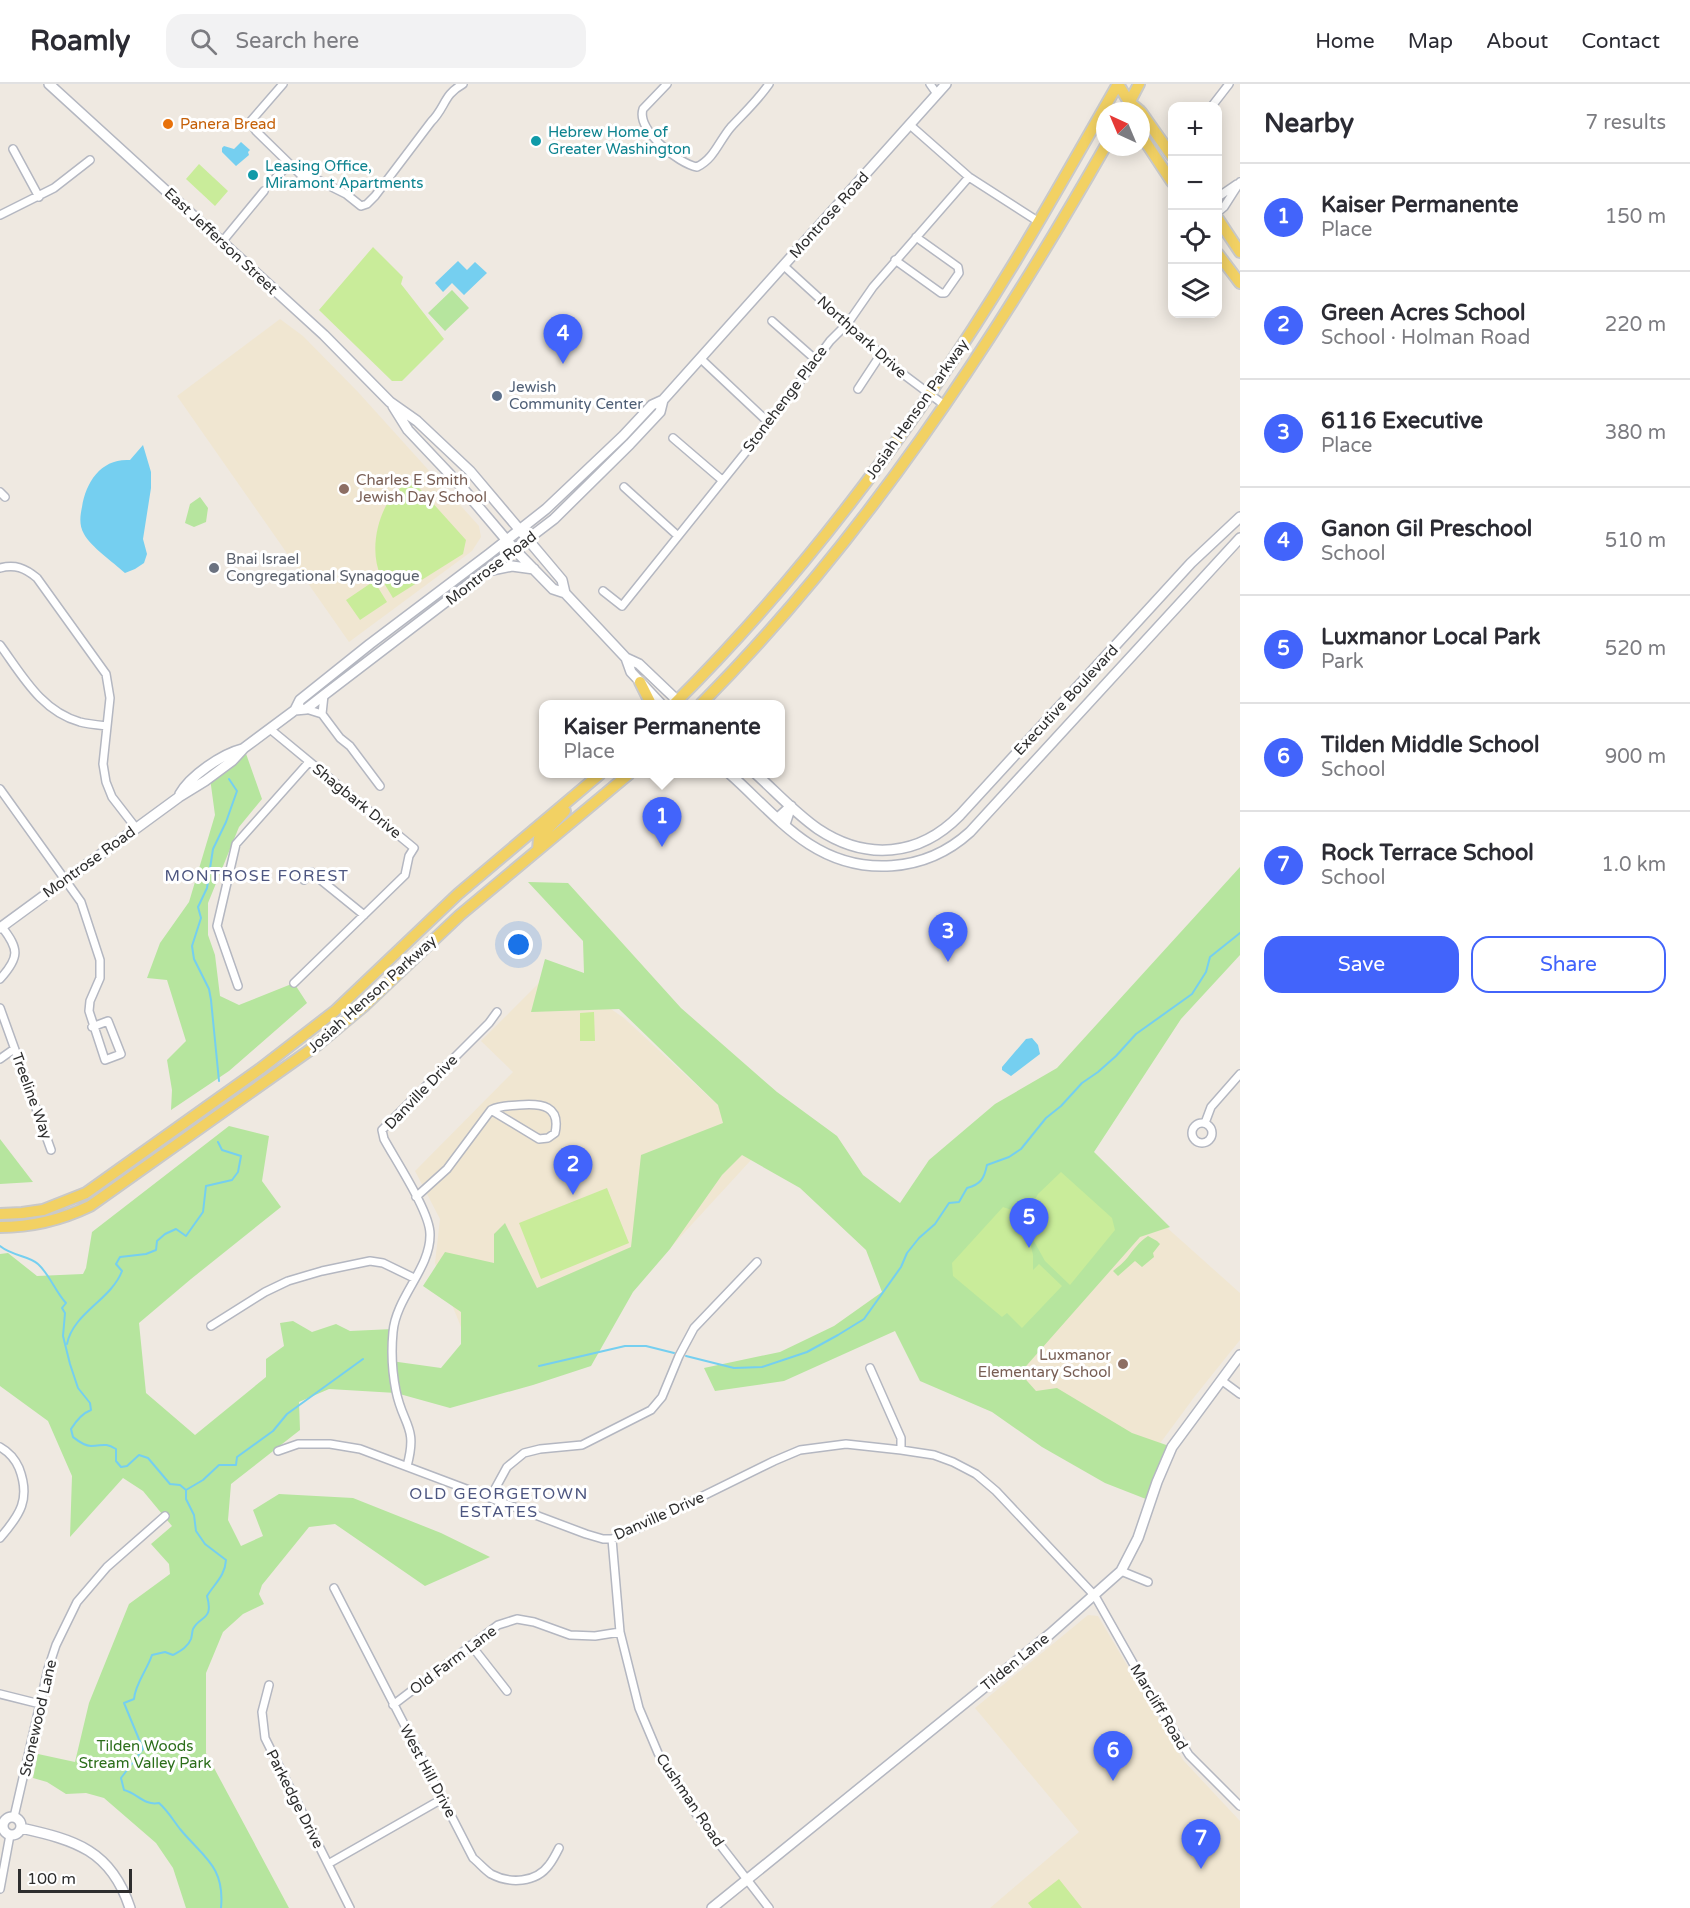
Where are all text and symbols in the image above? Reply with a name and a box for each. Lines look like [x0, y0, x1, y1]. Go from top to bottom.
search box [166, 14, 586, 68]
text: Roamly [30, 24, 130, 58]
icon: search [187, 25, 220, 58]
text: Search here [235, 28, 359, 54]
text: Home [1315, 29, 1375, 54]
text: Map [1408, 29, 1453, 54]
text: About [1486, 29, 1548, 54]
text: Contact [1581, 29, 1660, 54]
north arrow [1096, 102, 1150, 156]
map controls [1168, 102, 1222, 318]
button: + [1168, 102, 1222, 156]
text: Nearby [1264, 108, 1354, 139]
text: 7 results [1586, 111, 1666, 135]
place label: Panera Bread [180, 115, 276, 133]
marker: Panera Bread [161, 117, 175, 131]
place label: Hebrew Home of Greater Washington [548, 123, 691, 158]
marker: Hebrew Home of Greater Washington [529, 134, 543, 148]
button: − [1168, 156, 1222, 210]
place label: Leasing Office, Miramont Apartments [265, 157, 423, 192]
marker: Leasing Office, Miramont Apartments [246, 168, 260, 182]
street label: Montrose Road [786, 168, 872, 262]
street label: East Jefferson Street [161, 184, 281, 298]
text: Kaiser Permanente [1321, 192, 1518, 218]
text: 1 [1277, 205, 1290, 229]
text: 150 m [1605, 205, 1666, 229]
button: locate [1168, 210, 1222, 264]
text: Place [1321, 218, 1372, 242]
button: layers [1168, 264, 1222, 318]
street label: Northpark Drive [814, 292, 910, 382]
text: Green Acres School [1321, 300, 1525, 326]
text: 2 [1277, 313, 1290, 337]
text: 220 m [1605, 313, 1666, 337]
pin: 4 [544, 314, 582, 364]
text: School · Holman Road [1321, 326, 1530, 350]
street label: Josiah Henson Parkway [862, 336, 972, 482]
street label: Stonehenge Place [739, 342, 831, 456]
place label: Jewish Community Center [509, 378, 643, 413]
marker: Jewish Community Center [490, 389, 504, 403]
text: 6116 Executive [1321, 408, 1483, 434]
text: 3 [1277, 421, 1290, 445]
text: 380 m [1605, 421, 1666, 445]
text: Place [1321, 434, 1372, 458]
place label: Charles E Smith Jewish Day School [356, 471, 487, 506]
marker: Charles E Smith Jewish Day School [337, 482, 351, 496]
text: Ganon Gil Preschool [1321, 516, 1532, 542]
street label: Montrose Road [442, 527, 540, 609]
text: 4 [1277, 529, 1290, 553]
text: 510 m [1605, 529, 1666, 553]
text: School [1321, 542, 1385, 566]
place label: Bnai Israel Congregational Synagogue [226, 550, 419, 585]
marker: Bnai Israel Congregational Synagogue [207, 561, 221, 575]
text: Luxmanor Local Park [1321, 624, 1541, 650]
text: 5 [1277, 637, 1290, 661]
text: 520 m [1605, 637, 1666, 661]
street label: Executive Boulevard [1010, 641, 1122, 759]
text: Park [1321, 650, 1364, 674]
popup [539, 700, 785, 778]
text: Kaiser Permanente [563, 714, 761, 740]
text: Tilden Middle School [1321, 732, 1539, 758]
text: Place [563, 740, 615, 764]
text: 6 [1277, 745, 1290, 769]
text: 900 m [1605, 745, 1666, 769]
text: School [1321, 758, 1385, 782]
street label: Shagbark Drive [309, 760, 405, 842]
pin: 1 [642, 798, 682, 847]
street label: Montrose Road [39, 822, 139, 902]
text: Rock Terrace School [1321, 840, 1534, 866]
text: 7 [1277, 853, 1290, 877]
text: 1.0 km [1601, 853, 1666, 877]
district label: MONTROSE FOREST [164, 866, 350, 886]
text: School [1321, 866, 1385, 890]
pin: 3 [928, 912, 968, 962]
your location [504, 930, 533, 959]
street label: Josiah Henson Parkway [304, 932, 440, 1056]
button: Save [1264, 936, 1459, 993]
button: Share [1471, 936, 1666, 993]
street label: Treeline Way [8, 1050, 56, 1142]
street label: Danville Drive [381, 1051, 461, 1133]
pin: 2 [554, 1146, 592, 1195]
pin: 5 [1010, 1198, 1048, 1248]
place label: Luxmanor Elementary School [978, 1346, 1111, 1381]
marker: Luxmanor Elementary School [1116, 1357, 1130, 1371]
district label: OLD GEORGETOWN ESTATES [409, 1484, 589, 1522]
street label: Danville Drive [611, 1488, 707, 1544]
street label: Old Farm Lane [406, 1622, 500, 1698]
street label: Tilden Lane [977, 1629, 1053, 1695]
street label: Stonewood Lane [16, 1658, 60, 1778]
street label: Marcliff Road [1126, 1661, 1192, 1753]
street label: West Hill Drive [396, 1721, 460, 1821]
pin: 6 [1094, 1732, 1132, 1781]
park label: Tilden Woods Stream Valley Park [79, 1737, 211, 1772]
street label: Parkedge Drive [262, 1747, 328, 1851]
street label: Cushman Road [652, 1750, 728, 1850]
pin: 7 [1182, 1820, 1220, 1869]
scale bar [18, 1866, 132, 1894]
text: 100 m [27, 1869, 76, 1889]

